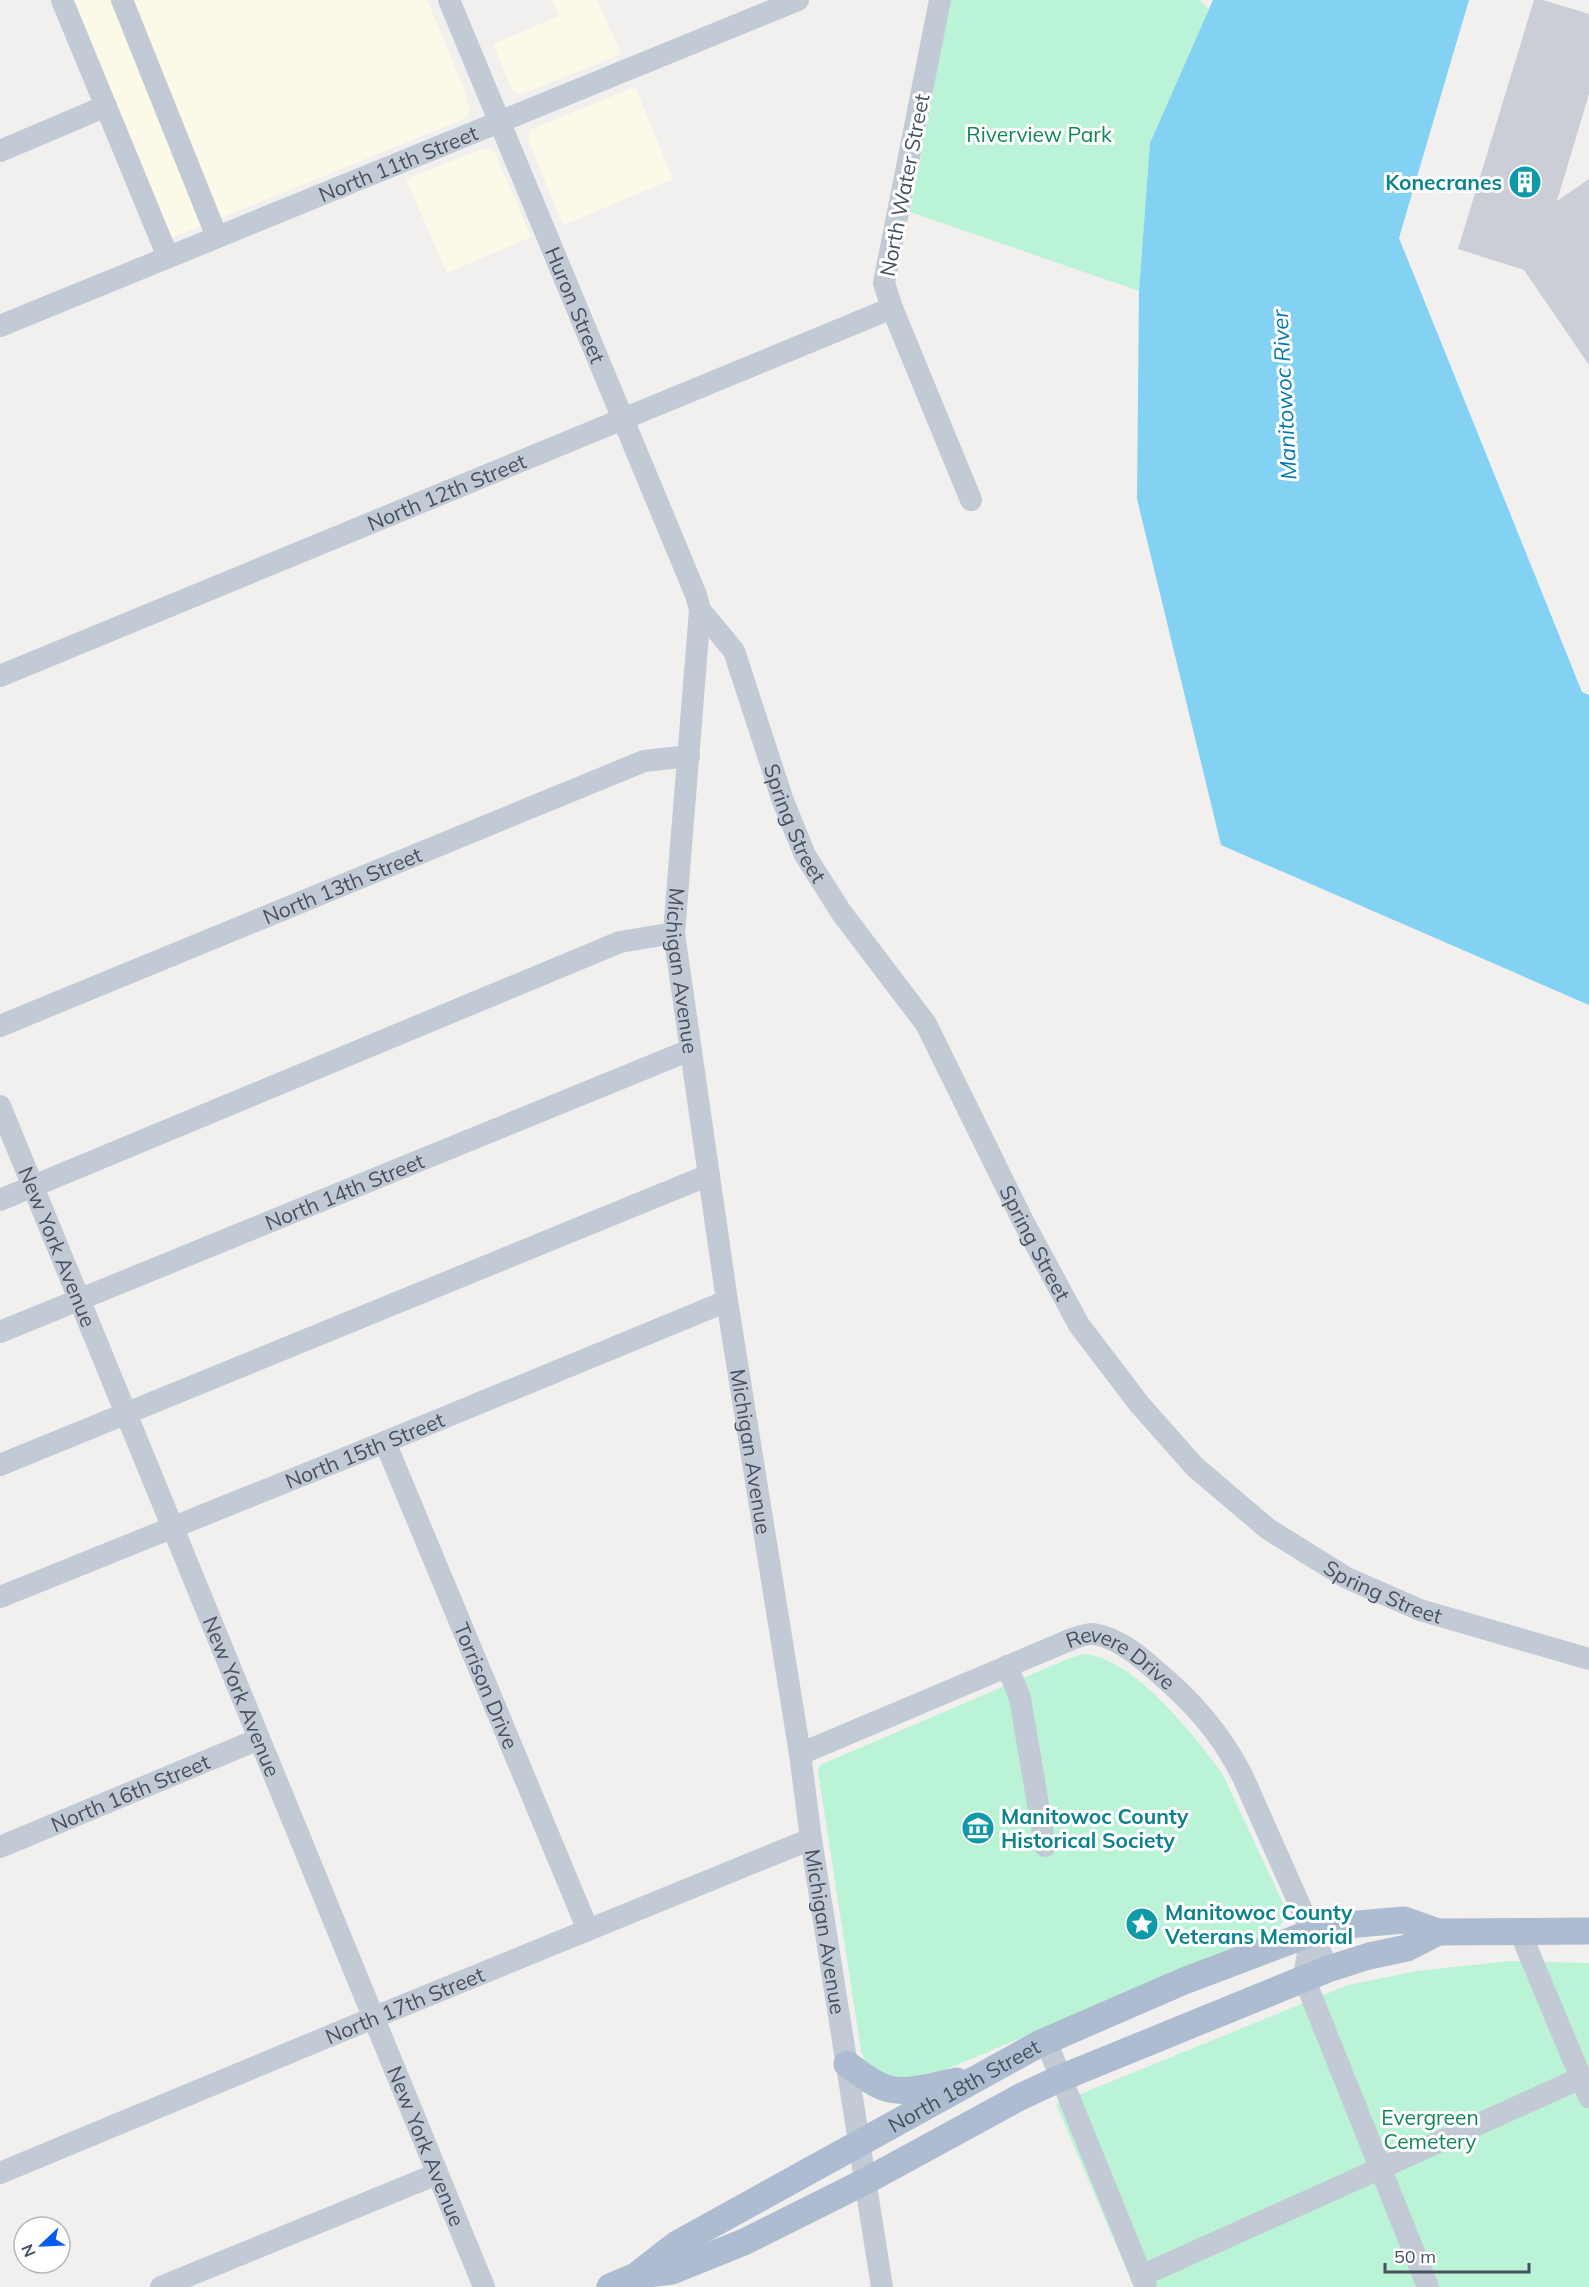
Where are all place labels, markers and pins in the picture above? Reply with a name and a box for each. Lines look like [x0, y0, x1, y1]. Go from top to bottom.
building icon: Konecranes [1507, 164, 1543, 200]
place label: Konecranes [1385, 169, 1502, 195]
place label: Manitowoc County Historical Society [1001, 1803, 1189, 1853]
museum icon: Manitowoc County Historical Society [960, 1810, 996, 1846]
place label: Manitowoc County Veterans Memorial [1164, 1899, 1353, 1949]
place icon: Manitowoc County Veterans Memorial [1124, 1906, 1160, 1942]

